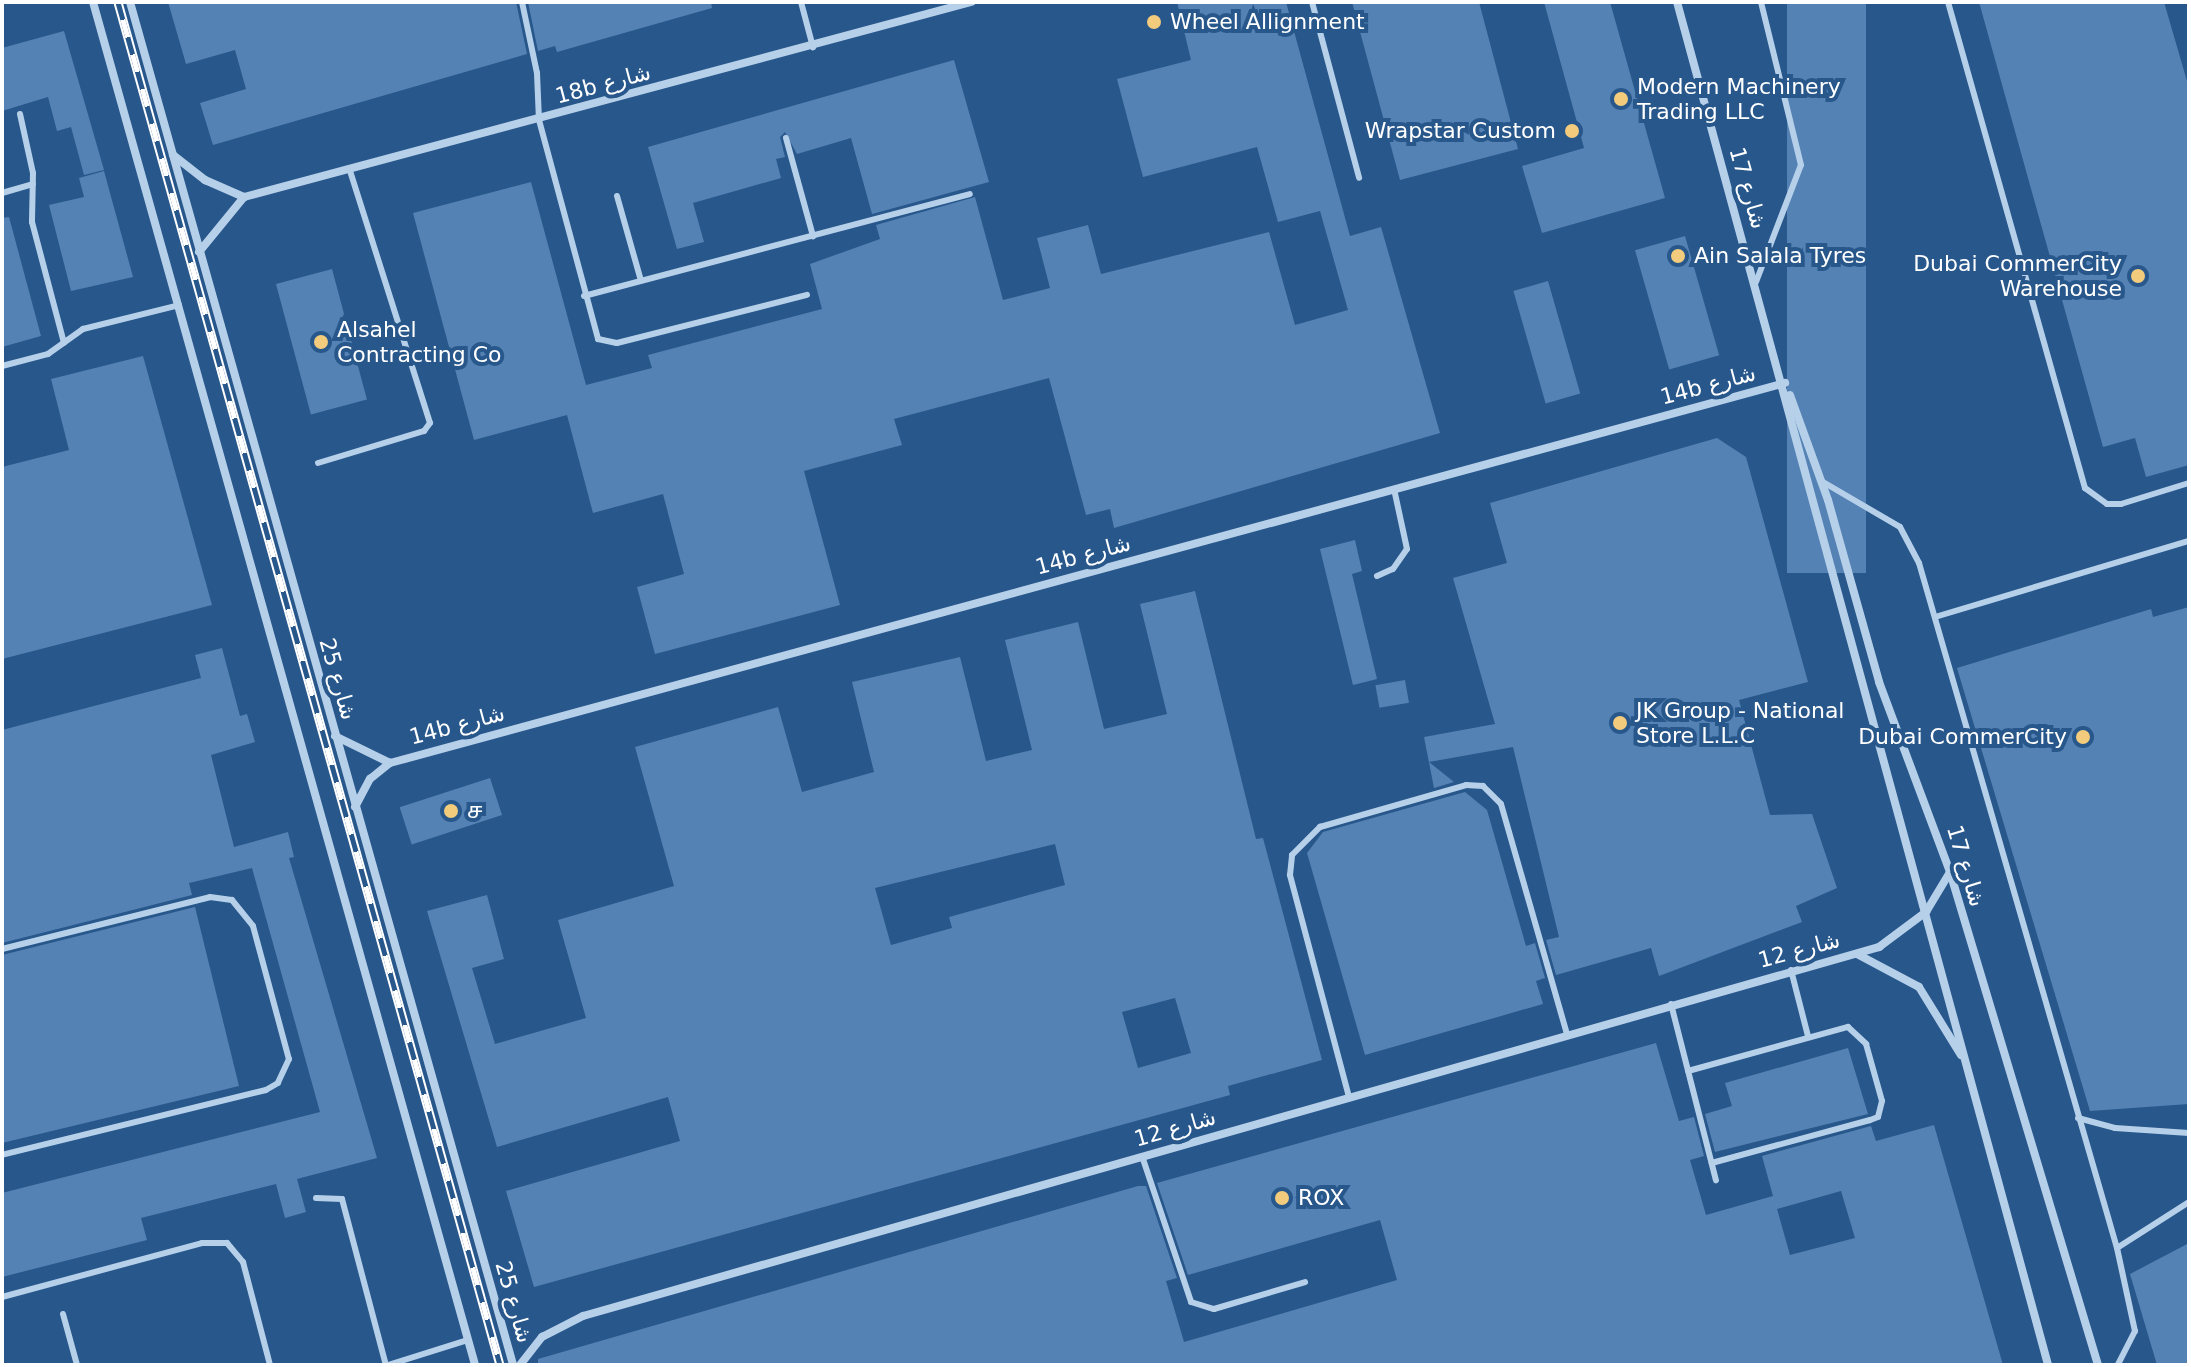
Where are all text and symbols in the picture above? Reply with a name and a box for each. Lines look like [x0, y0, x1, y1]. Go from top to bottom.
place label: Wheel Allignment [1170, 9, 1365, 35]
marker: Wheel Allignment [1145, 13, 1163, 31]
street label: 18b شارع [552, 59, 654, 109]
place label: Modern Machinery Trading LLC [1637, 73, 1841, 124]
marker: Modern Machinery Trading LLC [1612, 90, 1630, 108]
place label: Wrapstar Custom [1365, 118, 1556, 144]
marker: Wrapstar Custom [1563, 122, 1581, 140]
street label: شارع 17 [1724, 144, 1772, 232]
place label: Ain Salala Tyres [1694, 243, 1866, 269]
marker: Ain Salala Tyres [1669, 247, 1687, 265]
place label: Dubai CommerCity Warehouse [1913, 250, 2122, 302]
marker: Dubai CommerCity Warehouse [2129, 267, 2147, 285]
place label: Alsahel Contracting Co [337, 316, 501, 368]
marker: Alsahel Contracting Co [312, 333, 330, 351]
street label: 14b شارع [1657, 360, 1759, 410]
street label: 14b شارع [1032, 530, 1134, 580]
street label: شارع 25 [314, 635, 362, 723]
place label: JK Group - National Store L.L.C [1636, 697, 1844, 748]
street label: 14b شارع [406, 700, 508, 750]
marker: JK Group - National Store L.L.C [1611, 714, 1629, 732]
place label: Dubai CommerCity [1858, 724, 2067, 750]
marker: Dubai CommerCity [2074, 728, 2092, 746]
place label: ச [467, 798, 483, 824]
marker: ச [442, 802, 460, 820]
street label: شارع 17 [1941, 822, 1991, 910]
street label: شارع 12 [1755, 926, 1843, 974]
street label: شارع 12 [1131, 1104, 1219, 1152]
place label: ROX [1298, 1185, 1344, 1211]
marker: ROX [1273, 1189, 1291, 1207]
street label: شارع 25 [490, 1258, 538, 1346]

